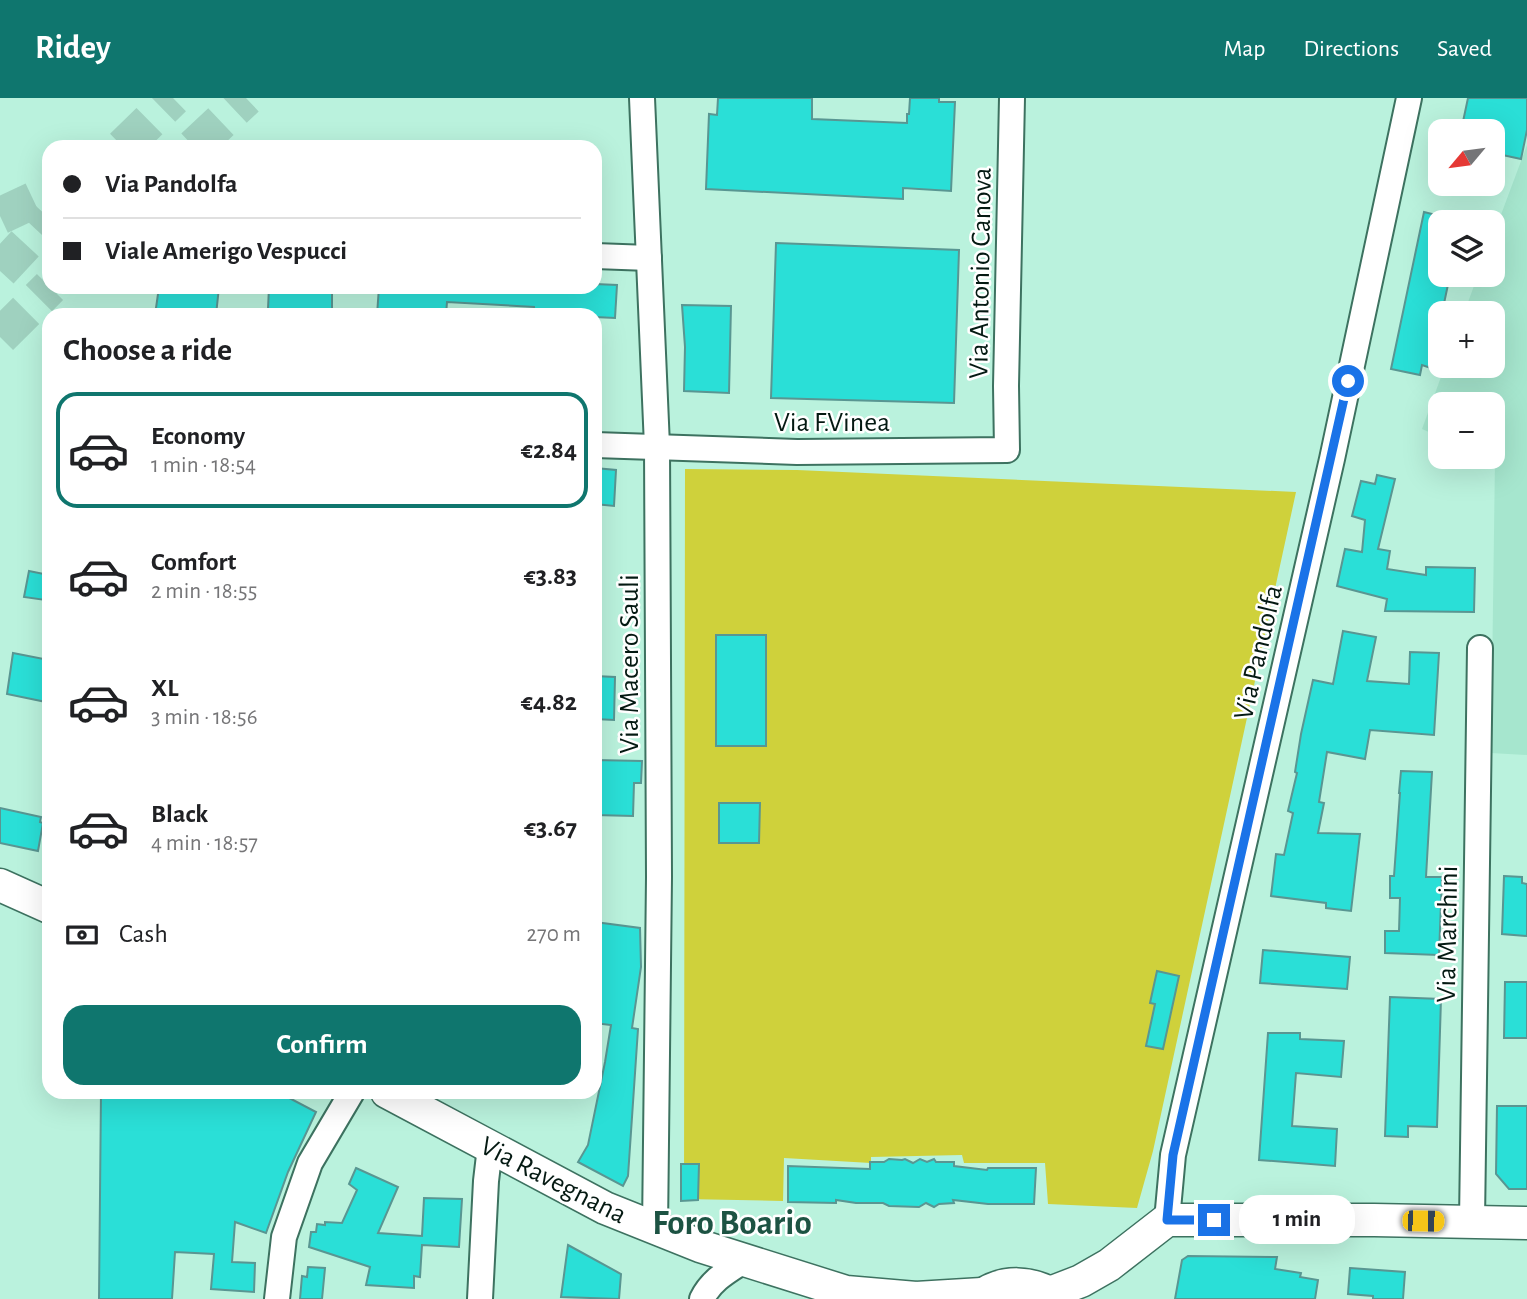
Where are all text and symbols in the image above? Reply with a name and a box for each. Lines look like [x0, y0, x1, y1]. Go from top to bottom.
text: Ridey [35, 32, 111, 65]
text: Map [1223, 37, 1265, 61]
text: Directions [1303, 37, 1399, 61]
text: Saved [1437, 37, 1492, 61]
north arrow [1428, 119, 1505, 196]
map controls [1428, 119, 1505, 469]
street label: Via Antonio Canova [965, 167, 997, 379]
text: Via Pandolfa [105, 171, 238, 197]
button: layers [1428, 210, 1505, 287]
text: Viale Amerigo Vespucci [105, 238, 347, 264]
button: + [1428, 301, 1505, 378]
text: Choose a ride [63, 334, 232, 366]
route start [1332, 365, 1364, 397]
button: − [1428, 392, 1505, 469]
street label: Via F.Vinea [774, 409, 890, 437]
icon: car [67, 419, 130, 482]
text: Economy [151, 423, 245, 449]
text: €2.84 [521, 437, 577, 463]
text: 1 min · 18:54 [151, 454, 256, 477]
icon: car [67, 545, 130, 608]
text: Comfort [151, 549, 236, 575]
text: €3.83 [524, 563, 577, 589]
street label: Via Macero Sauli [616, 574, 644, 754]
text: 2 min · 18:55 [151, 580, 257, 603]
street label: Via Pandolfa [1230, 582, 1288, 723]
icon: car [67, 671, 130, 734]
text: XL [151, 675, 178, 701]
text: €4.82 [521, 689, 577, 715]
text: 3 min · 18:56 [151, 706, 257, 729]
icon: car [67, 797, 130, 860]
text: Black [151, 801, 208, 827]
text: €3.67 [524, 815, 577, 841]
text: 4 min · 18:57 [151, 832, 258, 855]
street label: Via Marchini [1433, 865, 1463, 1003]
icon: cash [63, 916, 101, 954]
text: Cash [119, 921, 168, 947]
text: 270 m [527, 923, 581, 946]
button: Confirm [63, 1005, 581, 1085]
street label: Via Ravegnana [476, 1132, 631, 1230]
callout: 1 min [1238, 1196, 1354, 1244]
route end [1198, 1204, 1230, 1236]
district label: Foro Boario [652, 1206, 812, 1241]
text: 1 min [1273, 1208, 1321, 1231]
car [1402, 1210, 1445, 1232]

